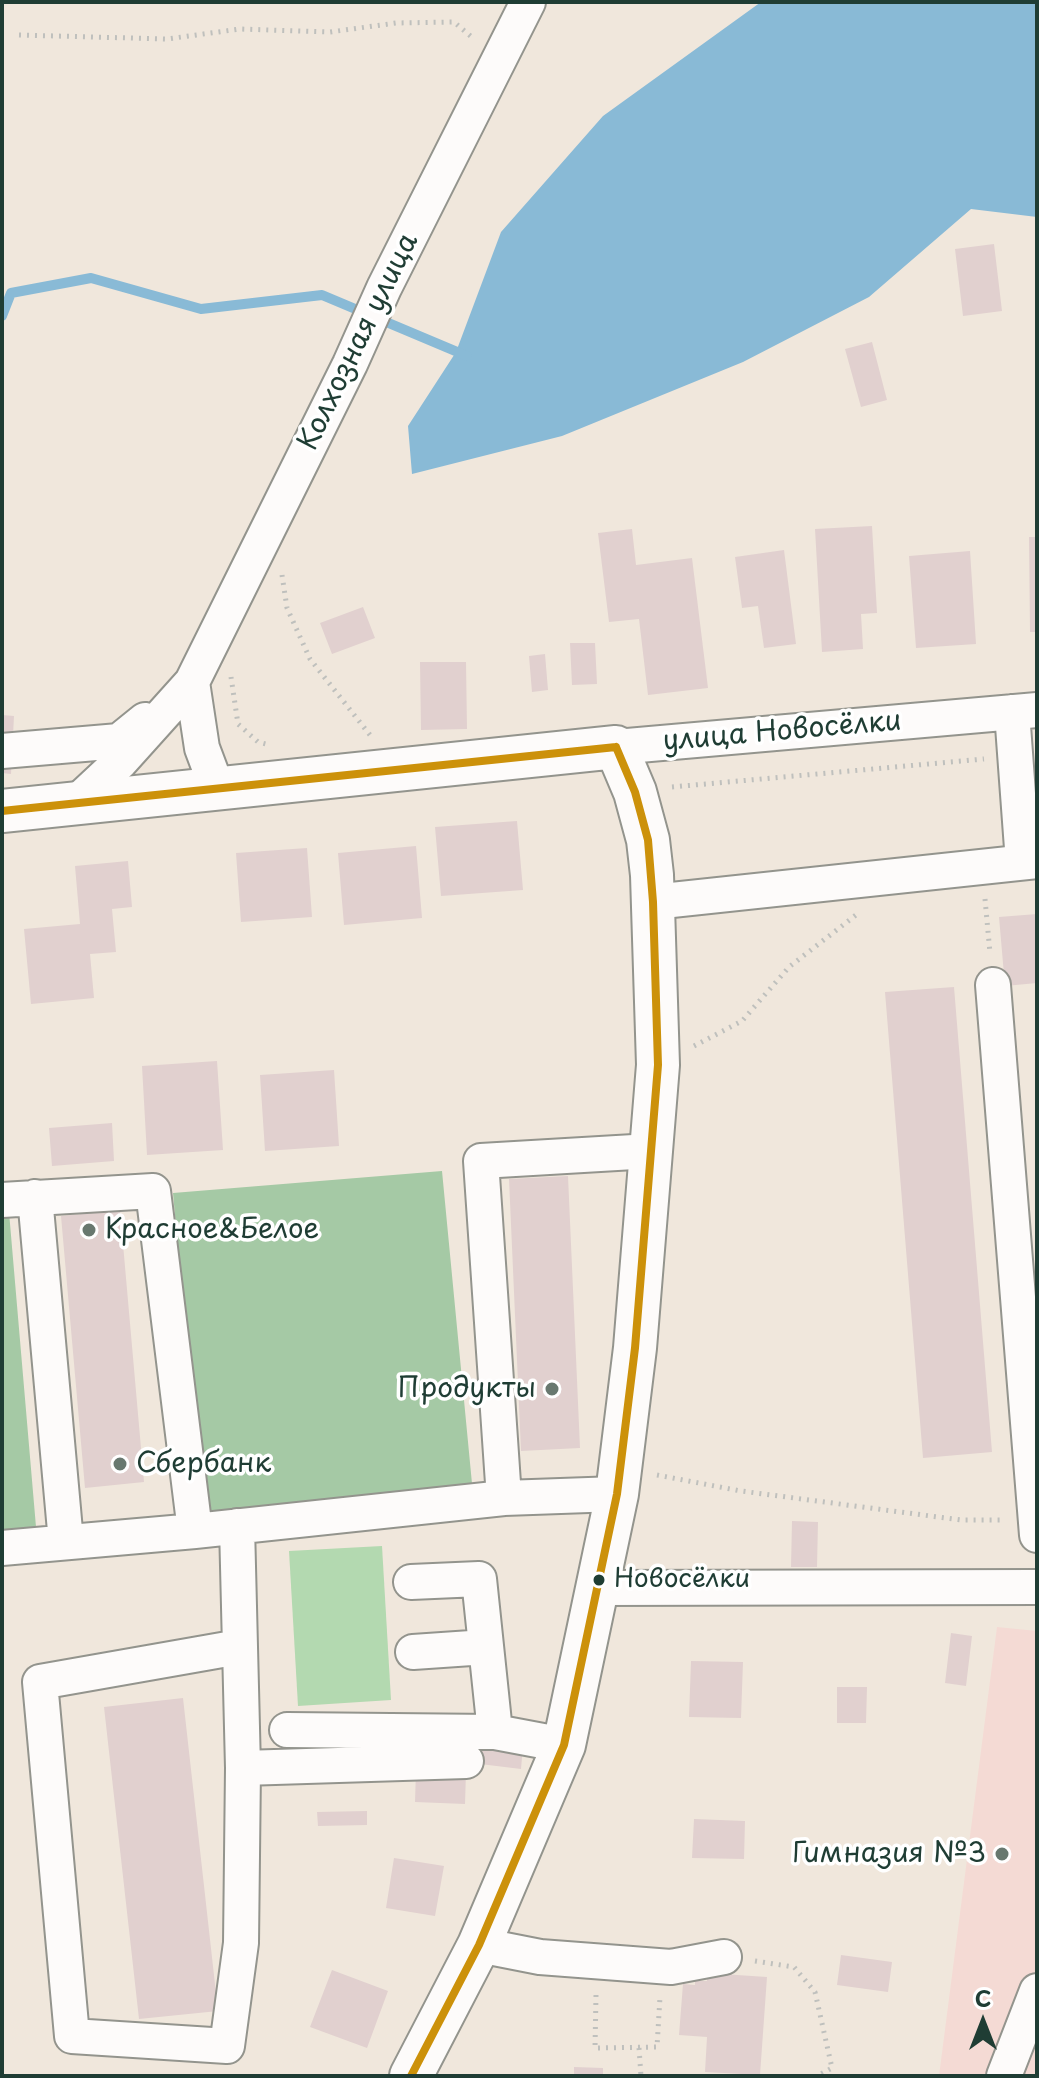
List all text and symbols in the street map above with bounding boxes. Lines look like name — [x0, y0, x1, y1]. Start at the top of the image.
street label: Колхозная улица — [292, 228, 426, 456]
street label: улица Новосёлки — [661, 705, 903, 759]
place label: Красное&Белое — [105, 1213, 319, 1247]
marker: Красное&Белое — [80, 1221, 98, 1239]
place label: Продукты — [398, 1372, 536, 1406]
marker: Продукты — [543, 1380, 561, 1398]
place label: Сбербанк — [136, 1447, 271, 1481]
marker: Сбербанк — [111, 1455, 129, 1473]
place label: Новосёлки — [614, 1564, 750, 1596]
marker: Новосёлки — [591, 1572, 607, 1588]
place label: Гимназия №3 — [792, 1837, 986, 1871]
marker: Гимназия №3 — [993, 1845, 1011, 1863]
text: С — [975, 1981, 991, 2014]
north arrow — [943, 1982, 1023, 2062]

